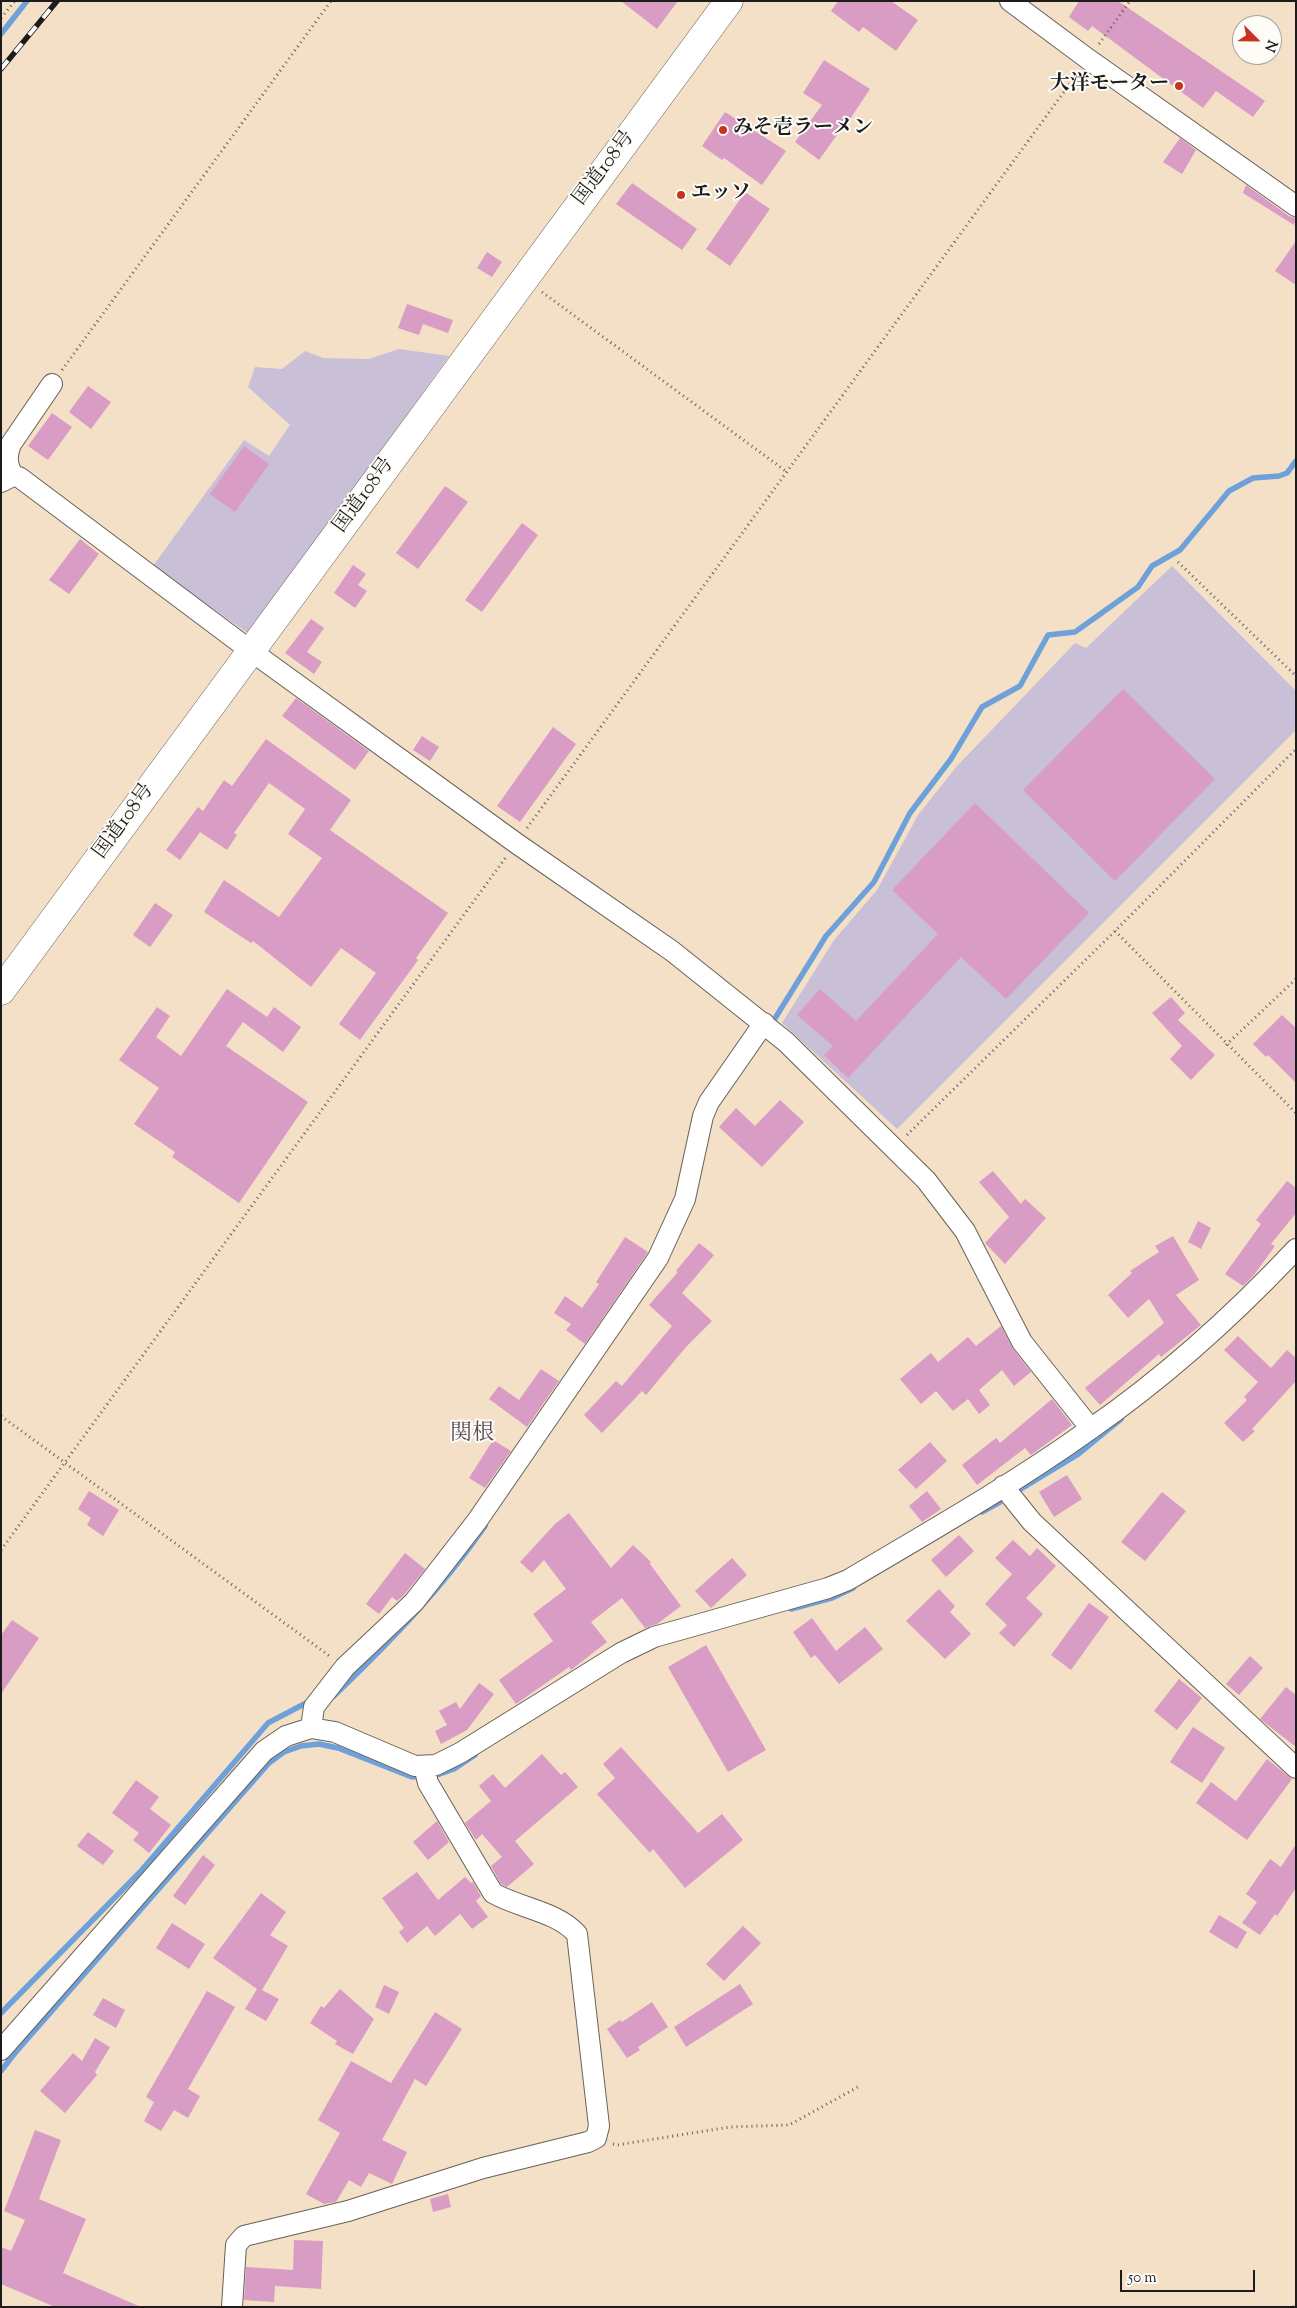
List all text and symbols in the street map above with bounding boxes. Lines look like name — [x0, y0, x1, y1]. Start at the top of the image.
north arrow — [1232, 15, 1282, 65]
text: N — [1258, 36, 1281, 55]
place label: 大洋モーター — [1050, 74, 1169, 98]
marker: 大洋モーター — [1173, 80, 1185, 92]
place label: みそ壱ラーメン — [733, 118, 873, 142]
marker: みそ壱ラーメン — [717, 124, 729, 136]
street label: 国道108号 — [569, 127, 641, 211]
place label: エッソ — [691, 183, 751, 207]
marker: エッソ — [675, 189, 687, 201]
street label: 国道108号 — [330, 454, 400, 538]
street label: 国道108号 — [90, 780, 160, 864]
district label: 関根 — [450, 1422, 494, 1448]
scale bar — [1122, 2260, 1257, 2292]
text: 50 m — [1128, 2268, 1157, 2289]

